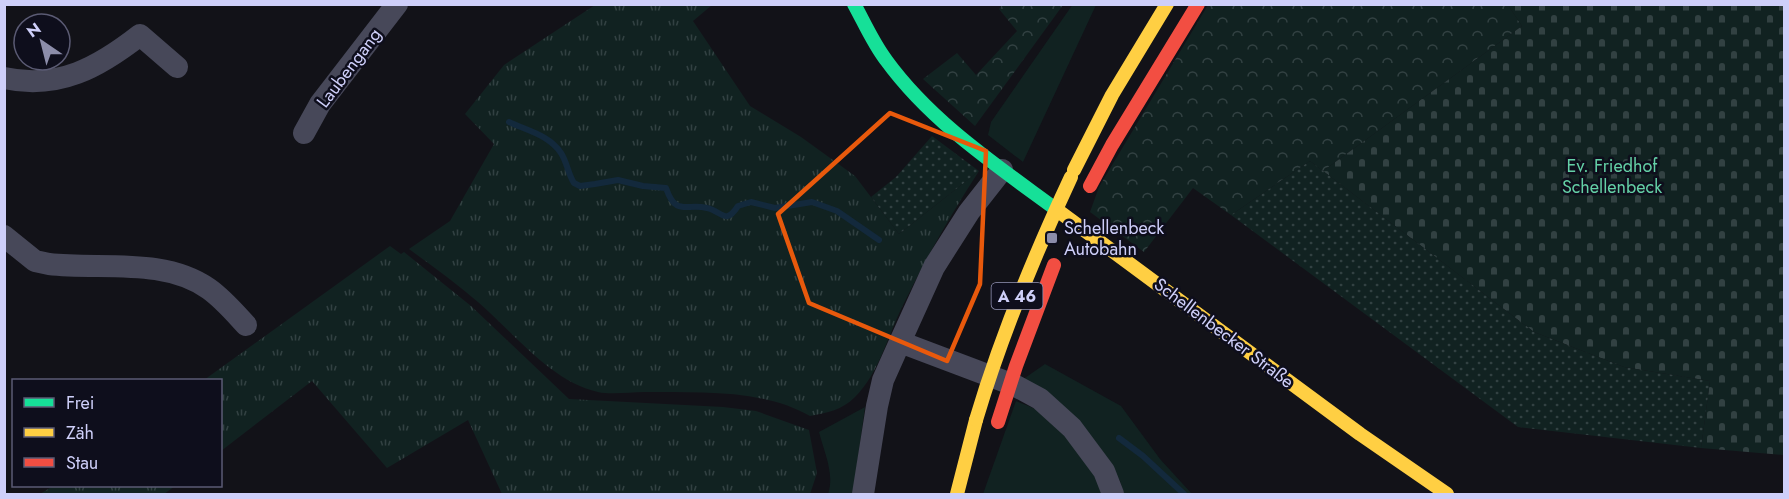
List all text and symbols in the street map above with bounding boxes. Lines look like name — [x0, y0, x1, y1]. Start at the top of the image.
north arrow — [12, 12, 72, 72]
text: N — [22, 17, 45, 43]
street label: Laubengang — [310, 23, 388, 113]
park label: Ev. Friedhof Schellenbeck — [1562, 153, 1662, 200]
place label: Schellenbeck Autobahn — [1064, 215, 1164, 262]
marker: Schellenbeck Autobahn — [1045, 231, 1059, 245]
street label: Schellenbecker Straße — [1149, 272, 1299, 394]
road number: A 46 — [992, 283, 1042, 309]
legend — [12, 379, 222, 487]
text: Frei — [66, 390, 95, 416]
text: Zäh — [66, 420, 94, 446]
text: Stau — [66, 450, 98, 476]

